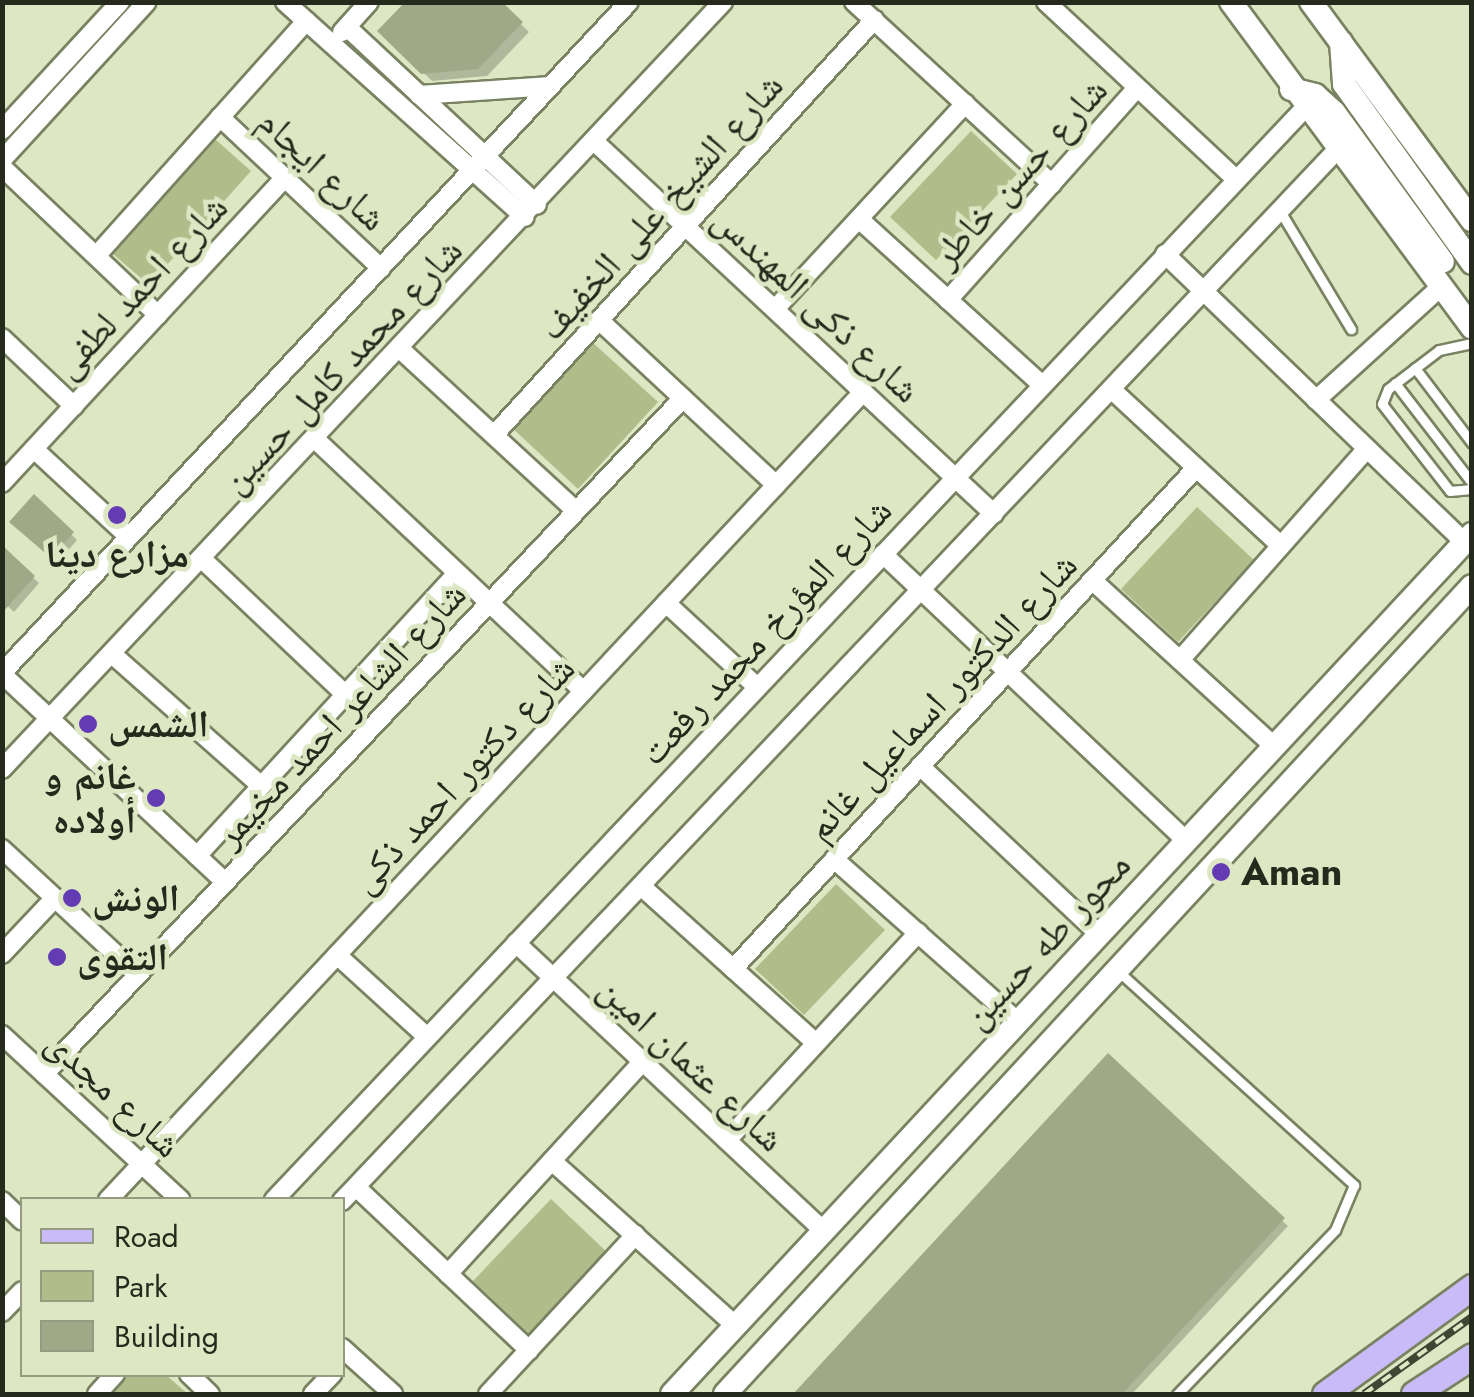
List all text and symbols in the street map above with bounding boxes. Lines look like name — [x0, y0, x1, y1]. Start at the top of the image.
street label: شارع الشيخ على الخفيف — [528, 63, 792, 349]
street label: شارع حسن خاطر — [921, 67, 1117, 277]
street label: شارع ايجام — [249, 98, 397, 240]
street label: شارع احمد لطفى — [43, 185, 237, 387]
street label: شارع ذكى المهندس — [704, 196, 930, 412]
street label: شارع محمد كامل حسين — [211, 228, 471, 502]
street label: شارع المؤرخ محمد رفعت — [629, 488, 901, 774]
marker: مزارع دينا — [106, 504, 128, 526]
place label: مزارع دينا — [45, 531, 189, 577]
street label: شارع الدكتور اسماعيل غانم — [796, 542, 1086, 850]
street label: شارع الشاعر احمد مخيمر — [205, 571, 475, 857]
street label: شارع دكتور احمد ذكى — [340, 646, 584, 902]
place label: الشمس — [108, 701, 209, 747]
marker: الشمس — [77, 713, 99, 735]
place label: غانم و أولاده — [44, 753, 136, 842]
marker: غانم و أولاده — [145, 787, 167, 809]
street label: محور طه حسين — [952, 842, 1140, 1038]
place label: Aman — [1241, 849, 1342, 895]
marker: Aman — [1210, 861, 1232, 883]
place label: الونش — [92, 875, 180, 921]
marker: الونش — [61, 887, 83, 909]
place label: التقوى — [77, 934, 168, 980]
marker: التقوى — [46, 946, 68, 968]
street label: شارع عثمان امين — [590, 965, 794, 1161]
street label: شارع مجدى — [37, 1019, 191, 1167]
legend — [20, 1197, 345, 1377]
text: Road — [114, 1215, 179, 1258]
text: Park — [114, 1265, 167, 1308]
text: Building — [114, 1315, 219, 1358]

